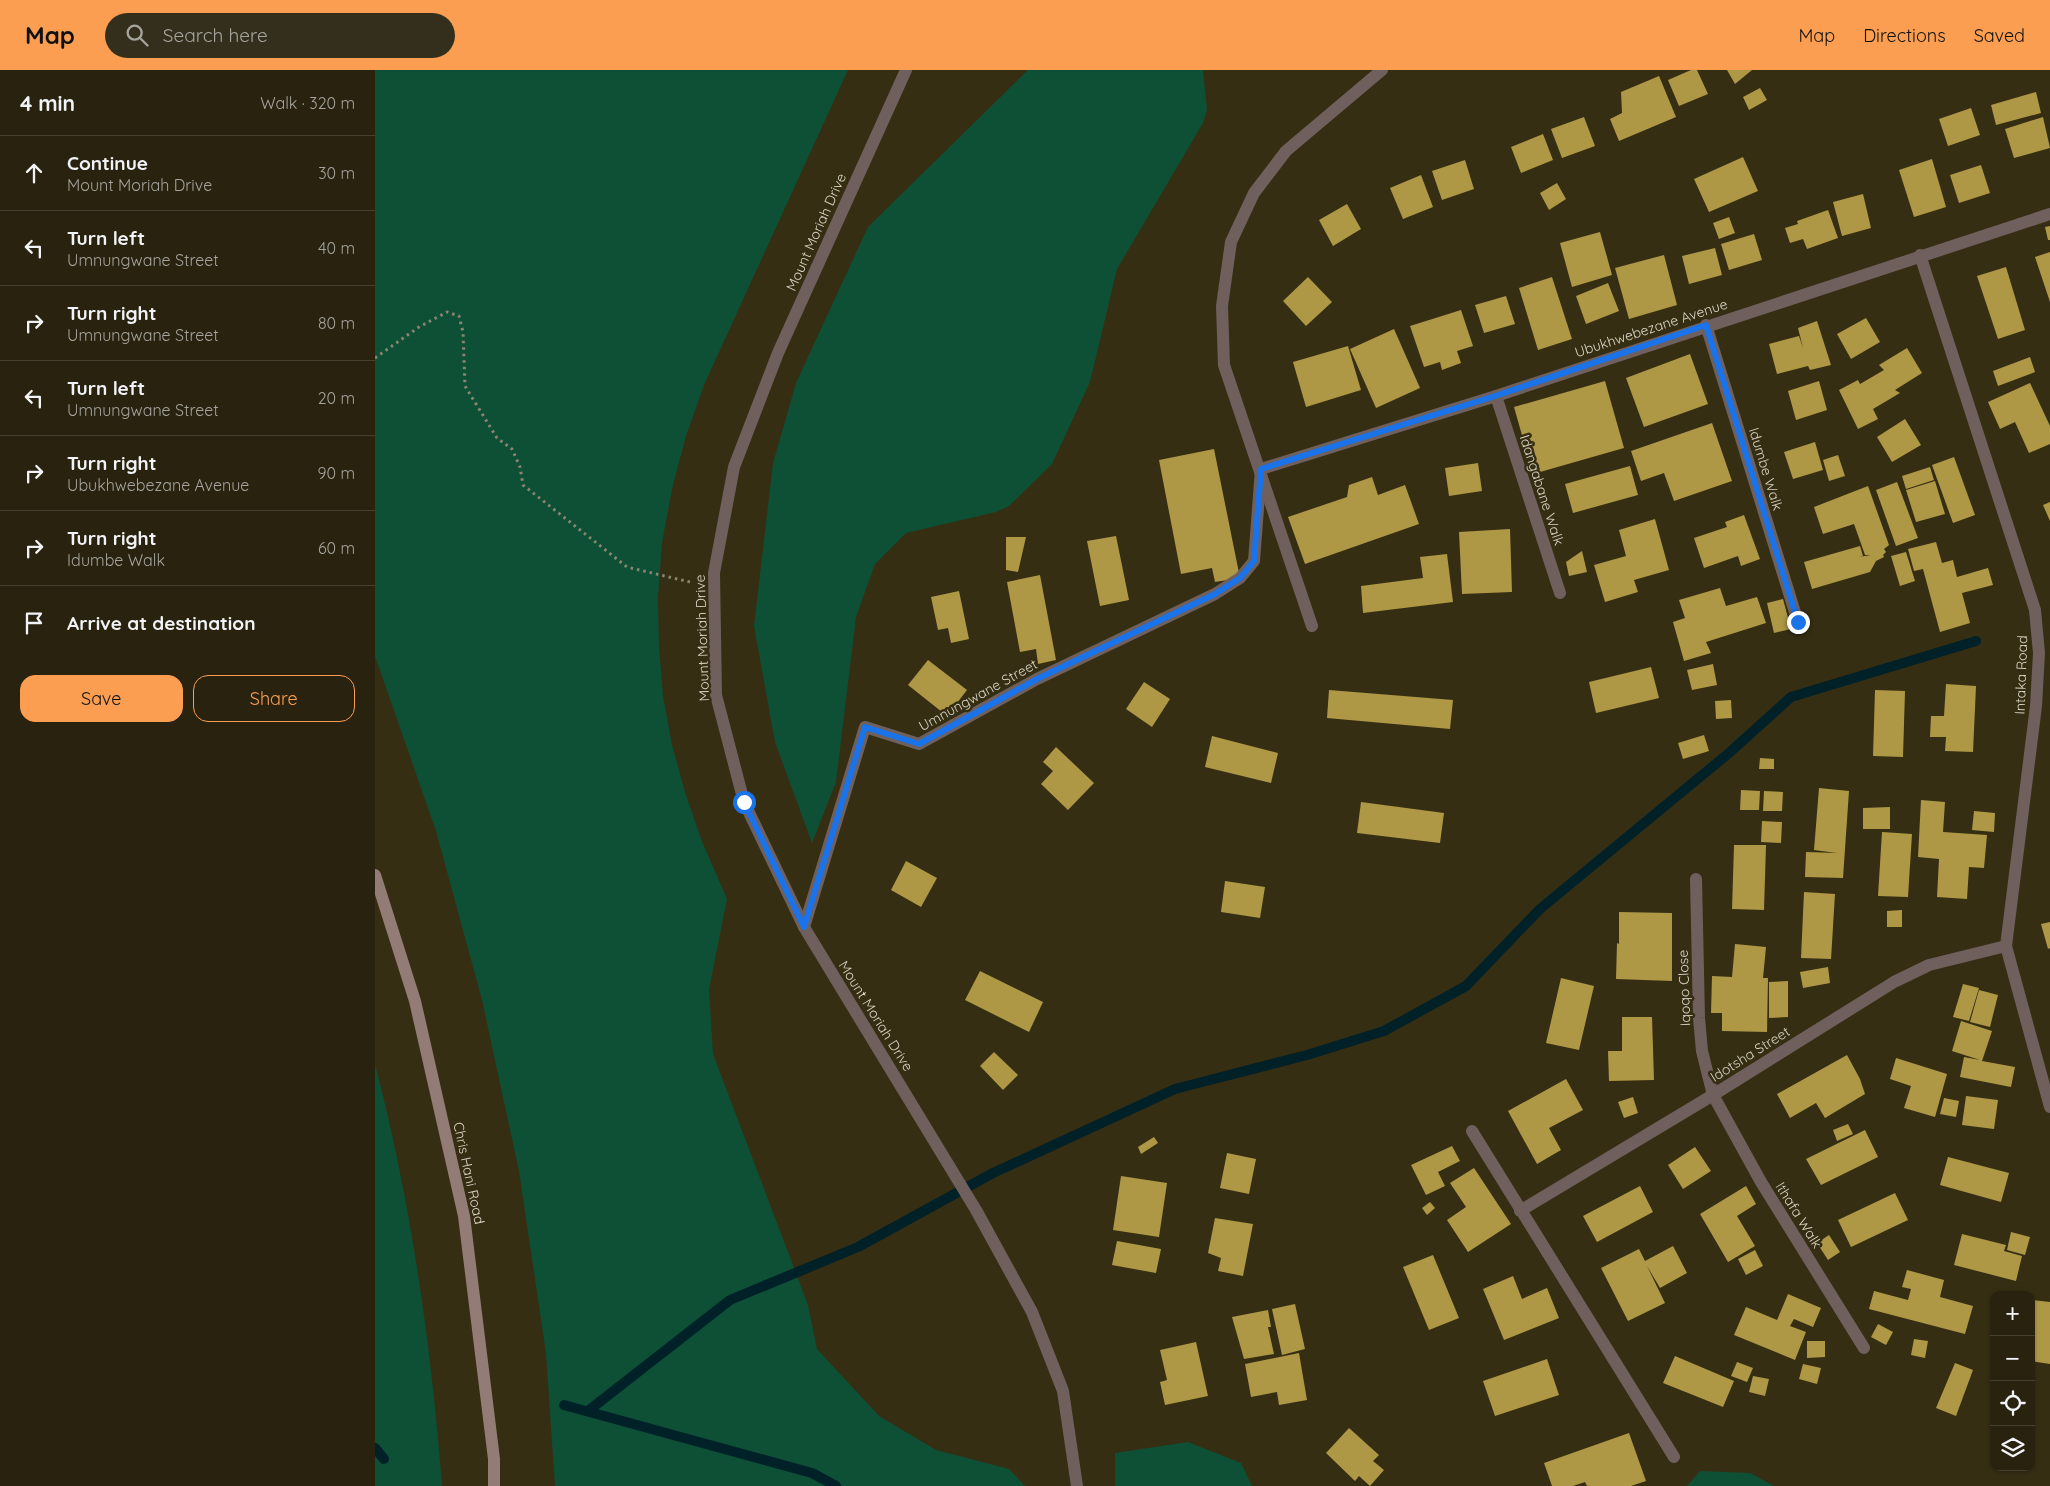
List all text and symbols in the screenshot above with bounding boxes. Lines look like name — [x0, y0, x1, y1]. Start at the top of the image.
search box — [105, 13, 455, 58]
text: Map — [25, 20, 75, 50]
icon: search — [123, 21, 151, 49]
text: Search here — [163, 23, 268, 47]
text: Map — [1798, 24, 1835, 47]
text: Directions — [1863, 24, 1946, 47]
text: Saved — [1974, 24, 2025, 47]
text: 4 min — [20, 90, 75, 116]
text: Walk · 320 m — [260, 93, 355, 113]
text: Continue — [67, 151, 148, 175]
icon: ahead — [20, 159, 48, 187]
text: 30 m — [318, 163, 355, 183]
street label: Mount Moriah Drive — [782, 170, 850, 294]
text: Mount Moriah Drive — [67, 175, 212, 195]
text: Turn left — [67, 226, 145, 250]
icon: left — [20, 234, 48, 262]
text: 40 m — [318, 238, 355, 258]
text: Umnungwane Street — [67, 250, 219, 270]
street label: Ubukhwebezane Avenue — [1572, 295, 1730, 361]
text: Turn right — [67, 301, 156, 325]
icon: right — [20, 309, 48, 337]
text: 80 m — [318, 313, 355, 333]
text: Umnungwane Street — [67, 325, 219, 345]
text: Turn left — [67, 376, 145, 400]
icon: left — [20, 384, 48, 412]
text: 20 m — [318, 388, 355, 408]
text: Umnungwane Street — [67, 400, 219, 420]
street label: Idumbe Walk — [1745, 425, 1787, 513]
street label: Idangabane Walk — [1516, 432, 1568, 548]
text: Turn right — [67, 451, 156, 475]
icon: right — [20, 459, 48, 487]
text: 90 m — [318, 463, 355, 483]
text: Ubukhwebezane Avenue — [67, 475, 249, 495]
text: Turn right — [67, 526, 156, 550]
icon: right — [20, 534, 48, 562]
text: 60 m — [318, 538, 355, 558]
text: Idumbe Walk — [67, 550, 165, 570]
street label: Mount Moriah Drive — [691, 574, 713, 702]
icon: arrive — [20, 609, 48, 637]
text: Arrive at destination — [67, 611, 256, 635]
route end — [1787, 611, 1810, 634]
street label: Intaka Road — [2011, 635, 2031, 715]
street label: Umnungwane Street — [916, 655, 1041, 735]
button: Save — [20, 675, 183, 722]
button: Share — [193, 675, 355, 722]
route start — [733, 791, 756, 814]
street label: Iqoqo Close — [1674, 949, 1694, 1026]
street label: Mount Moriah Drive — [835, 957, 917, 1075]
street label: Idotsha Street — [1707, 1022, 1793, 1086]
street label: Chris Hani Road — [449, 1120, 489, 1226]
street label: Ithafa Walk — [1772, 1179, 1826, 1251]
map controls — [1990, 1291, 2035, 1471]
button: + — [1990, 1291, 2035, 1336]
button: − — [1990, 1336, 2035, 1381]
button: locate — [1990, 1381, 2035, 1426]
button: layers — [1990, 1426, 2035, 1471]

